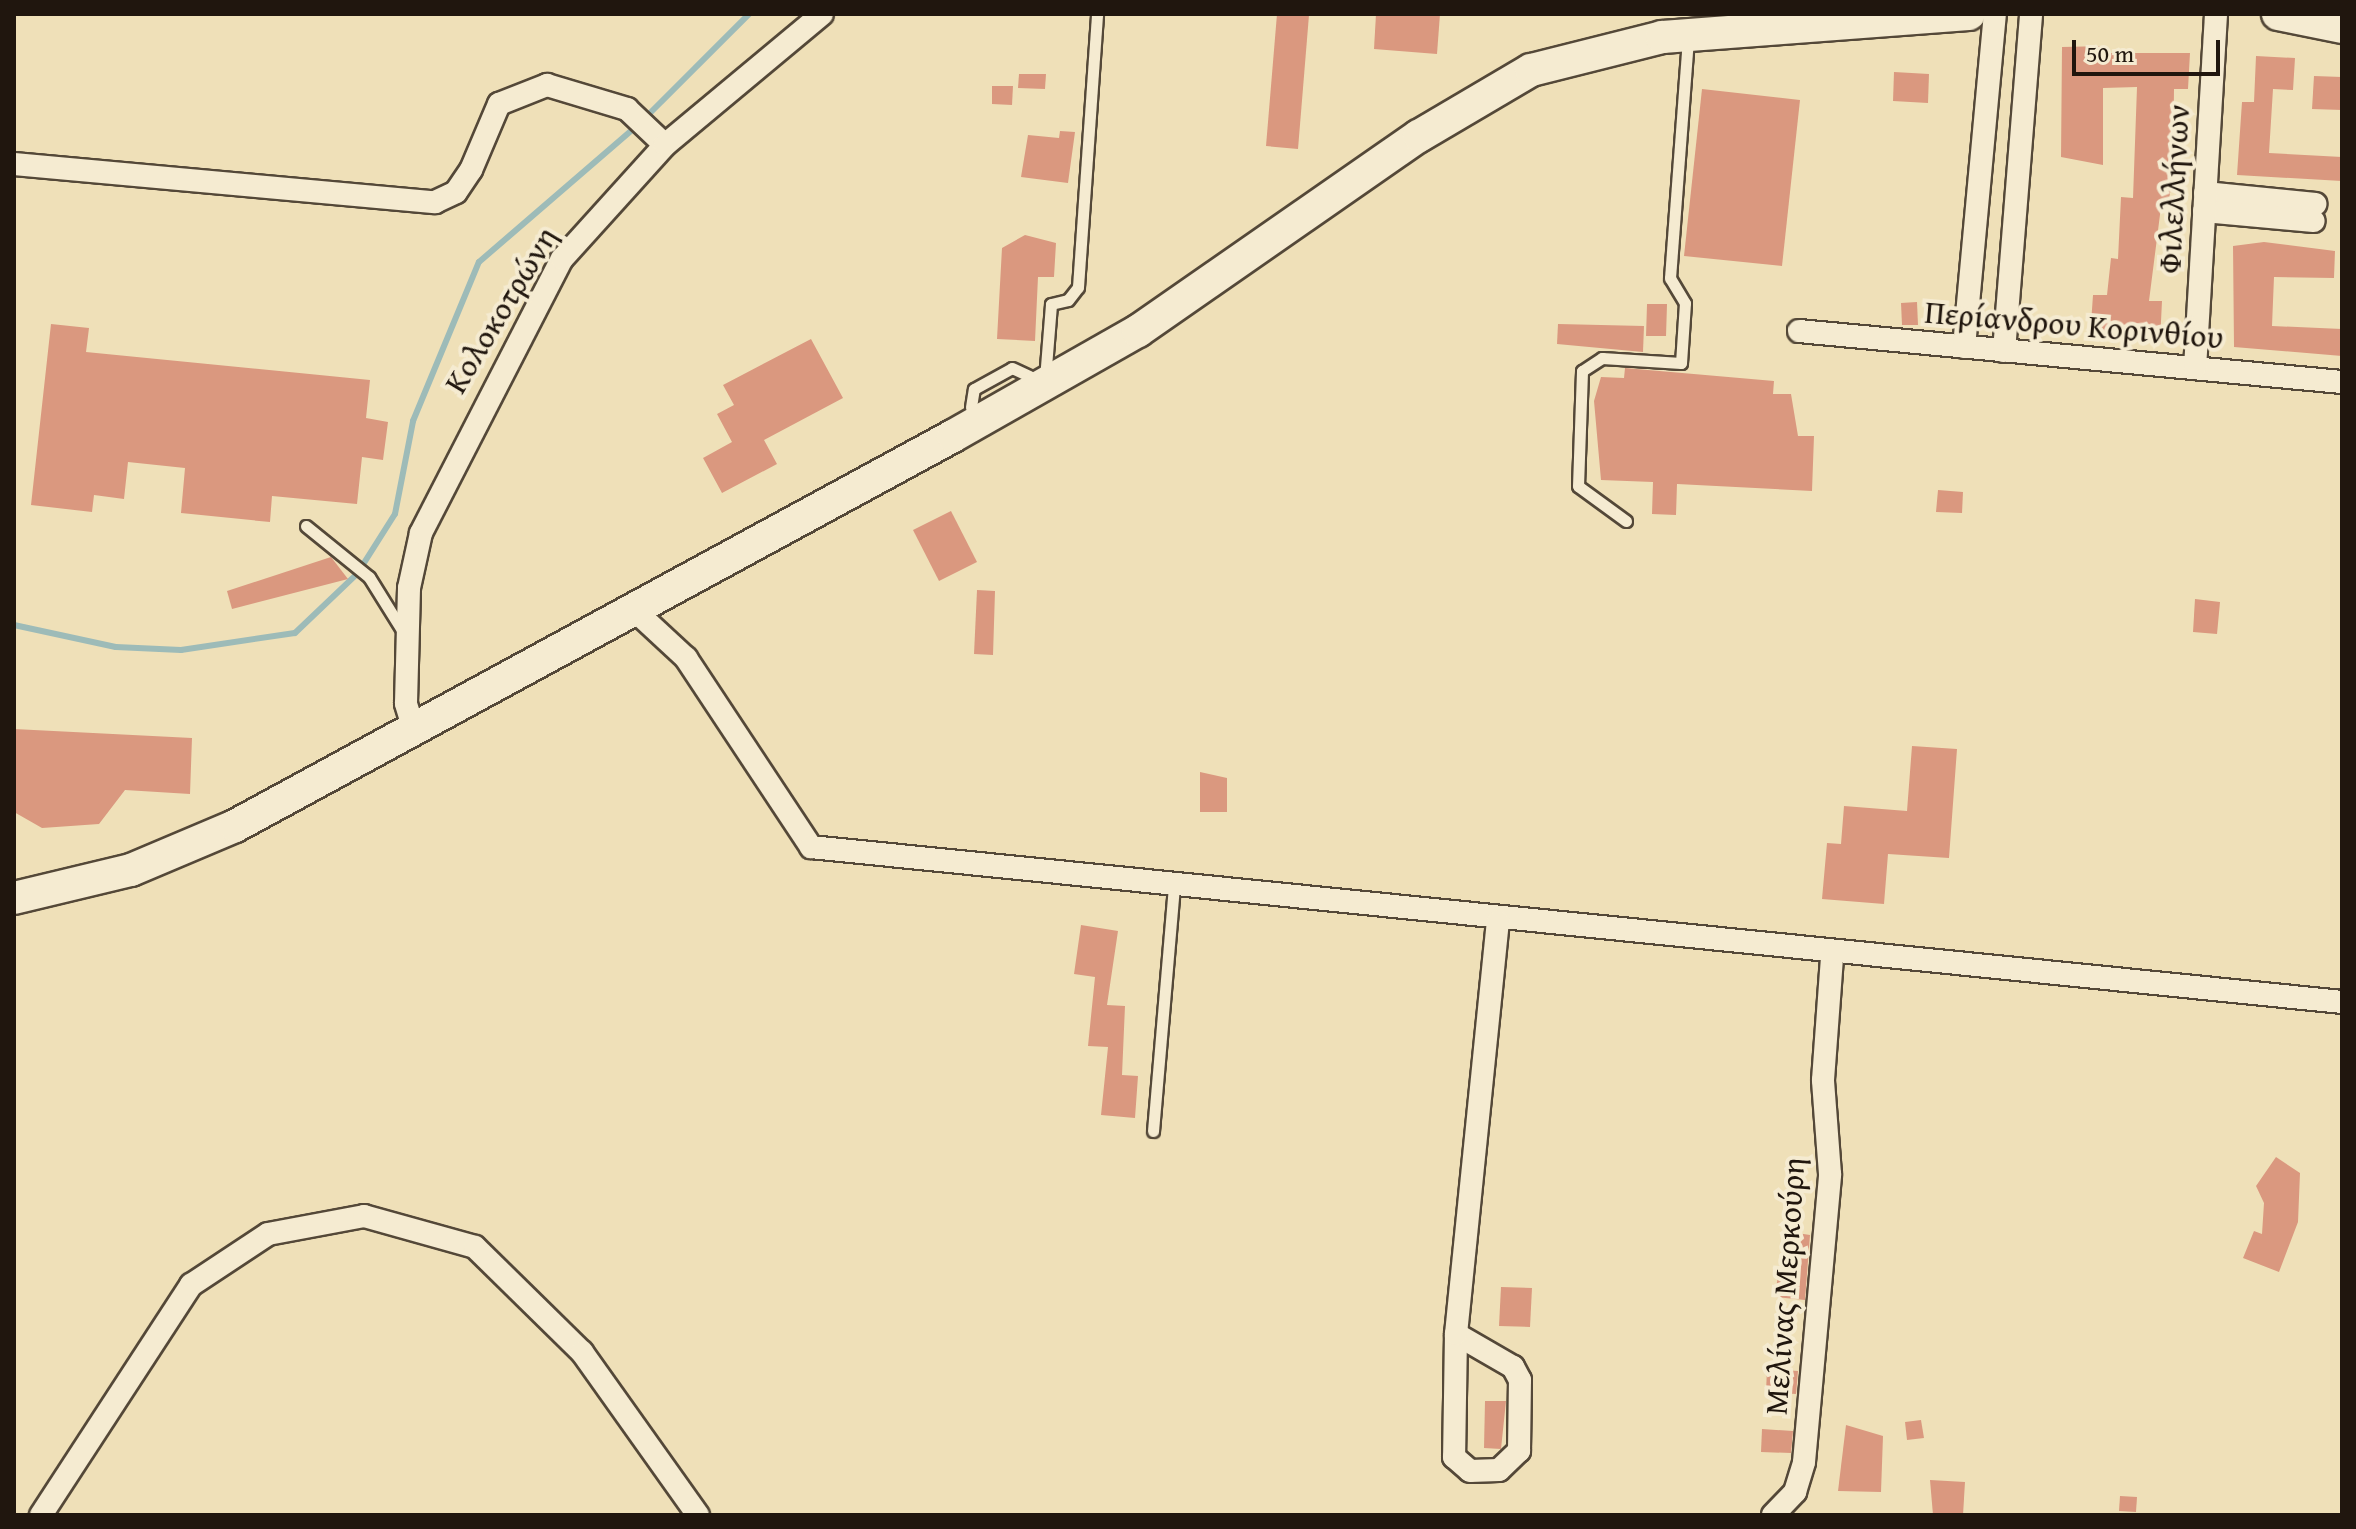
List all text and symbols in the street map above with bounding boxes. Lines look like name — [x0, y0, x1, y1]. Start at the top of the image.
scale bar — [2076, 24, 2224, 74]
text: 50 m — [2086, 36, 2134, 71]
street label: Φιλελλήνων — [2150, 103, 2198, 275]
street label: Κολοκοτρώνη — [436, 220, 566, 400]
street label: Περίανδρου Κορινθίου — [1923, 293, 2225, 357]
street label: Μελίνας Μερκούρη — [1757, 1156, 1813, 1416]

